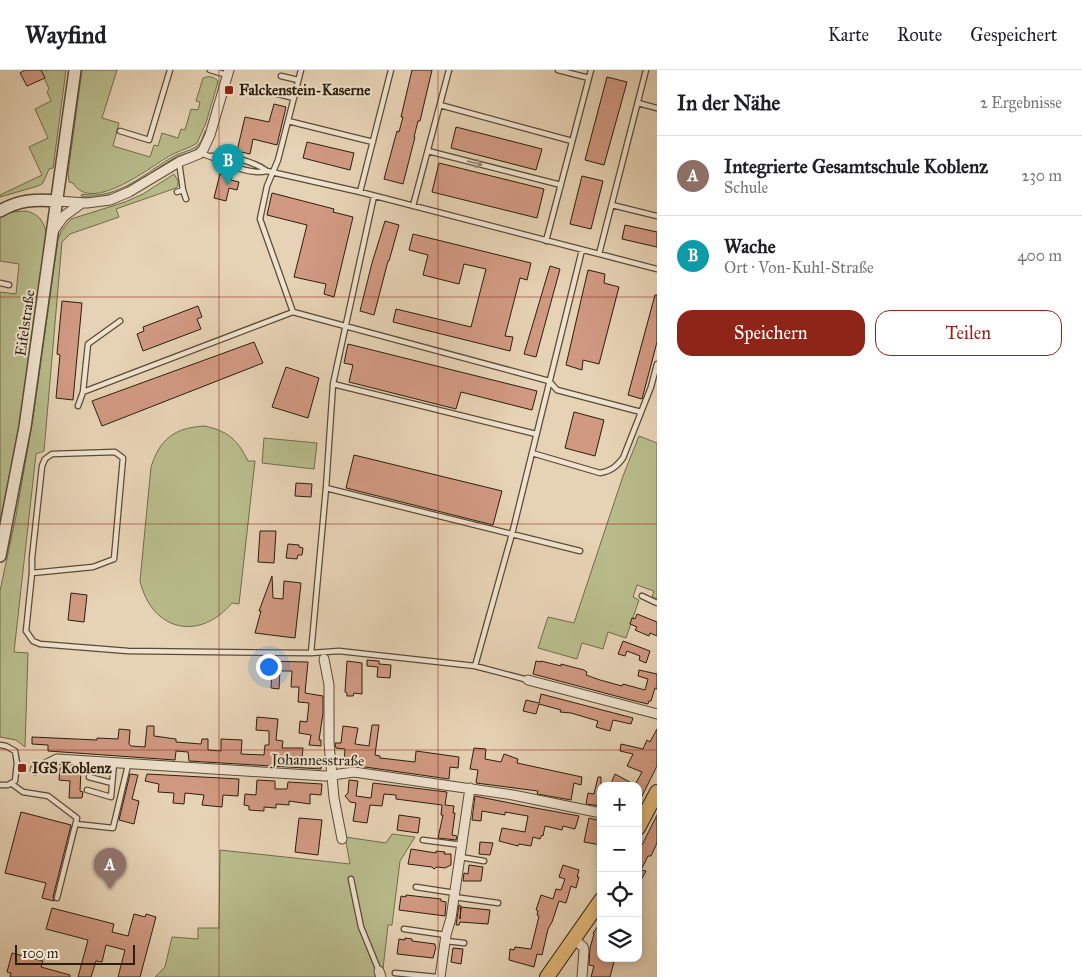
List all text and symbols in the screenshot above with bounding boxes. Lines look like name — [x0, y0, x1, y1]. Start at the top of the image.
text: Wayfind — [25, 20, 107, 50]
text: Karte — [828, 24, 869, 46]
text: Route — [897, 24, 942, 46]
text: Gespeichert — [970, 24, 1057, 46]
place label: Falckenstein-Kaserne — [239, 81, 371, 99]
marker: Falckenstein-Kaserne — [223, 84, 235, 96]
text: In der Nähe — [677, 90, 780, 116]
text: 2 Ergebnisse — [980, 93, 1062, 112]
pin: B — [212, 144, 244, 185]
text: Integrierte Gesamtschule Koblenz — [724, 155, 988, 178]
one-way arrow — [467, 159, 483, 168]
text: A — [688, 166, 698, 185]
text: 230 m — [1022, 166, 1062, 185]
text: Schule — [724, 178, 768, 197]
text: Wache — [724, 235, 776, 258]
text: B — [688, 246, 698, 265]
text: 400 m — [1018, 246, 1062, 265]
text: Ort · Von-Kuhl-Straße — [724, 258, 874, 277]
street label: Eifelstraße — [11, 289, 39, 357]
button: Speichern — [677, 310, 865, 356]
button: Teilen — [875, 310, 1062, 356]
your location — [256, 654, 282, 680]
street label: Johannesstraße — [269, 750, 365, 771]
place label: IGS Koblenz — [32, 759, 112, 777]
marker: IGS Koblenz — [16, 762, 28, 774]
map controls — [597, 782, 642, 962]
button: + — [597, 782, 642, 827]
button: − — [597, 827, 642, 872]
pin: A — [94, 848, 126, 889]
button: locate — [597, 872, 642, 917]
button: layers — [597, 917, 642, 962]
scale bar — [15, 942, 135, 965]
text: 100 m — [22, 945, 59, 962]

